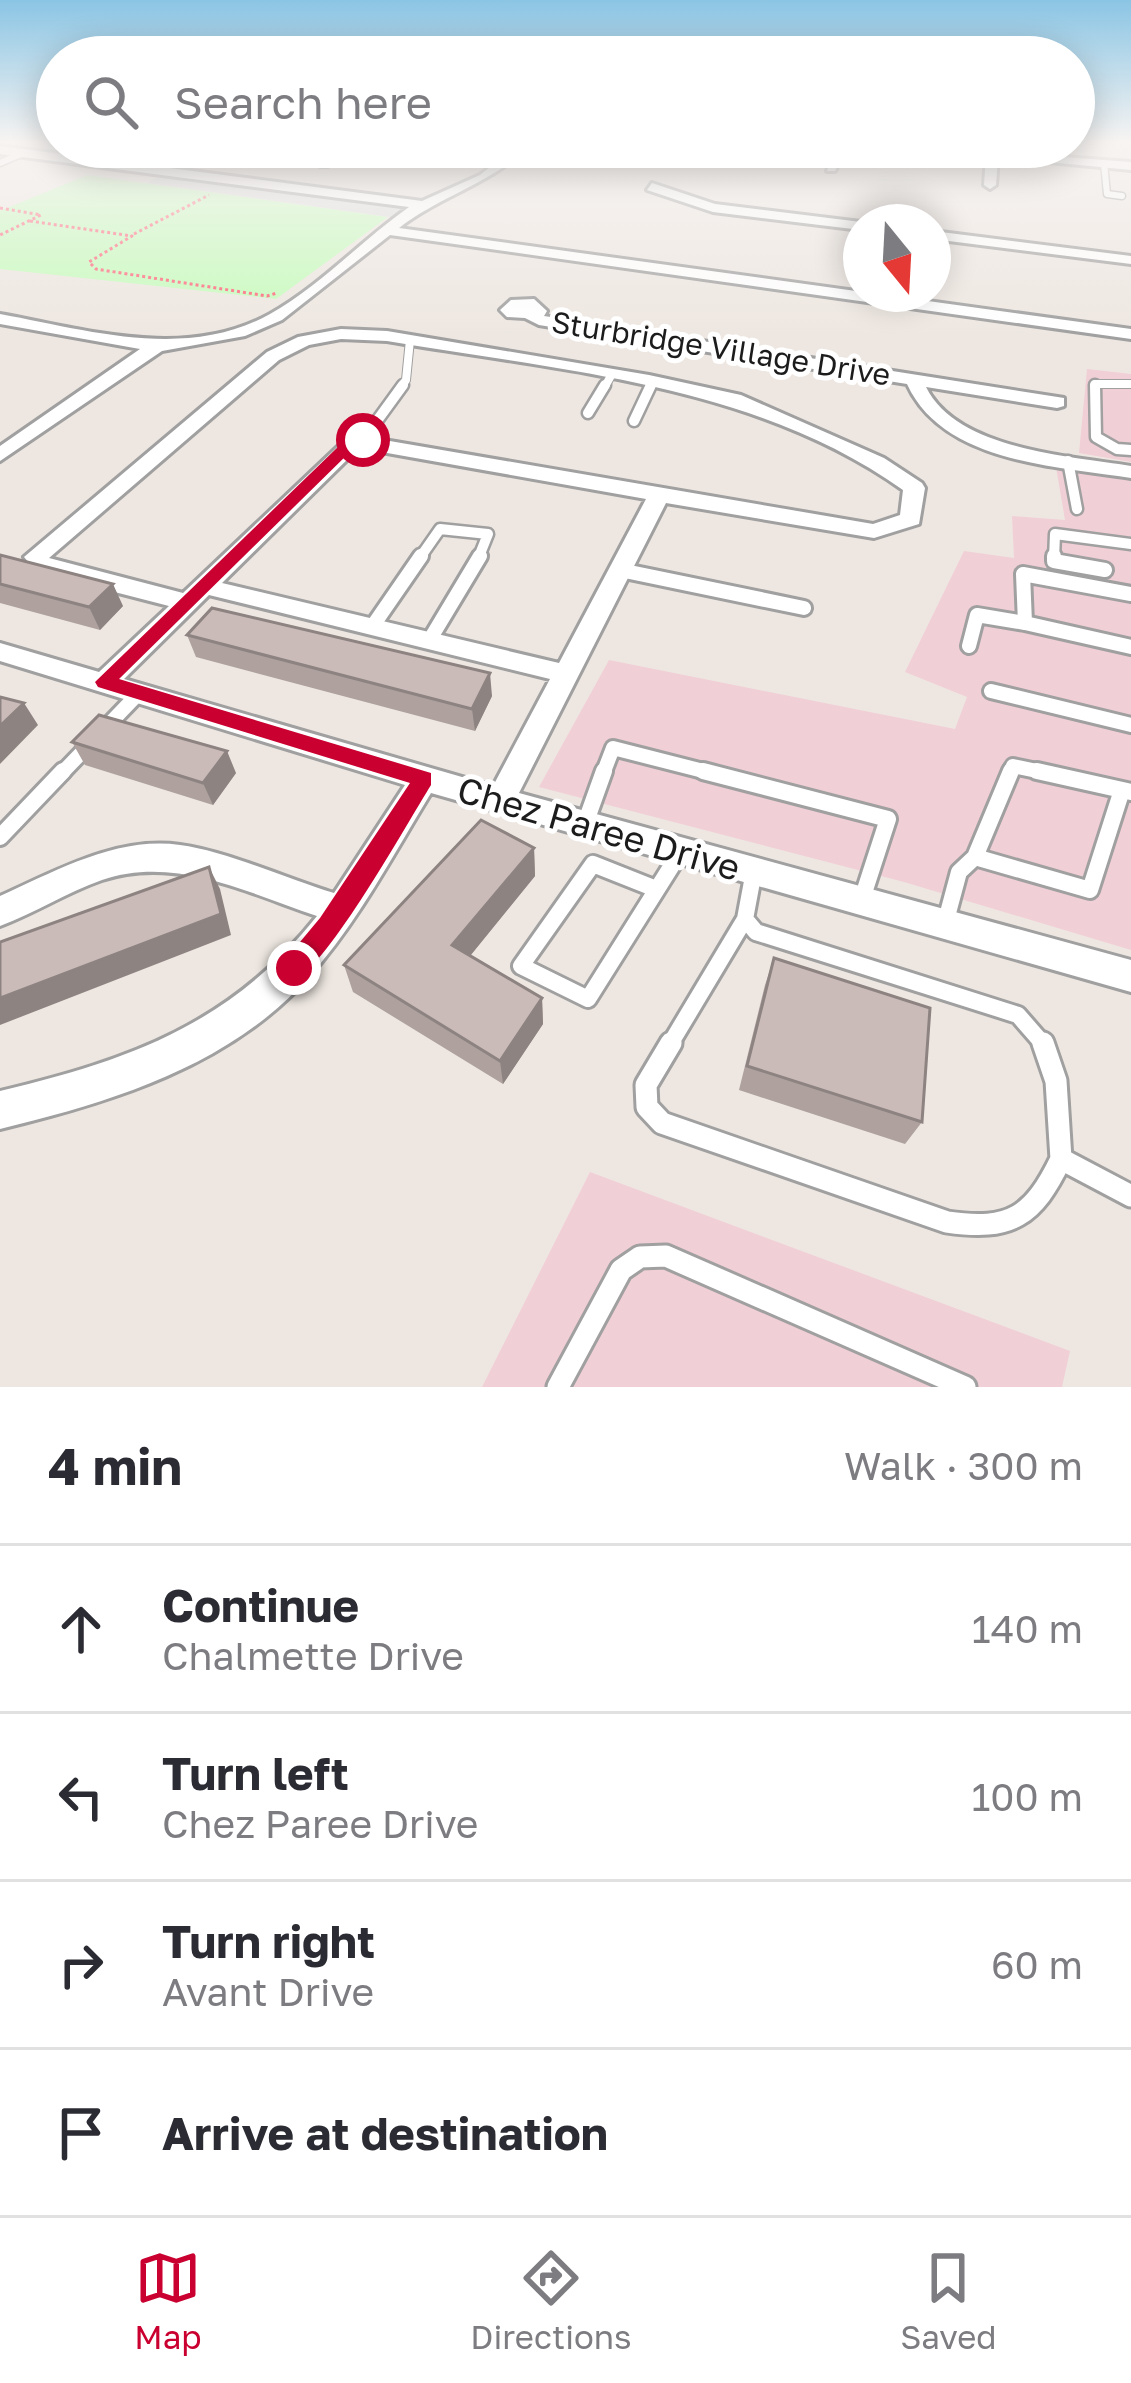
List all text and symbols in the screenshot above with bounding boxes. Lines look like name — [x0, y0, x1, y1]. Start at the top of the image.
search box — [36, 36, 1095, 168]
icon: search — [78, 69, 144, 135]
text: Search here — [174, 75, 432, 129]
north arrow — [843, 204, 951, 312]
street label: Sturbridge Village Drive — [549, 303, 893, 393]
route start — [336, 413, 390, 467]
street label: Chez Paree Drive — [453, 767, 745, 889]
route end — [267, 941, 321, 995]
text: 4 min — [48, 1435, 182, 1496]
text: Walk · 300 m — [844, 1442, 1083, 1489]
text: Continue — [162, 1578, 359, 1632]
icon: ahead — [48, 1596, 114, 1662]
text: 140 m — [972, 1605, 1083, 1652]
text: Chalmette Drive — [162, 1632, 464, 1679]
text: Turn left — [162, 1746, 349, 1800]
icon: left — [48, 1764, 114, 1830]
text: 100 m — [971, 1773, 1083, 1820]
text: Chez Paree Drive — [162, 1800, 478, 1847]
text: Turn right — [162, 1914, 375, 1968]
icon: right — [48, 1932, 114, 1998]
text: 60 m — [991, 1941, 1083, 1988]
text: Avant Drive — [162, 1968, 374, 2015]
icon: arrive — [48, 2100, 114, 2166]
text: Arrive at destination — [162, 2106, 608, 2160]
tab: Map — [134, 2245, 202, 2356]
tab: Directions — [470, 2245, 632, 2356]
tab: Saved — [900, 2245, 997, 2356]

